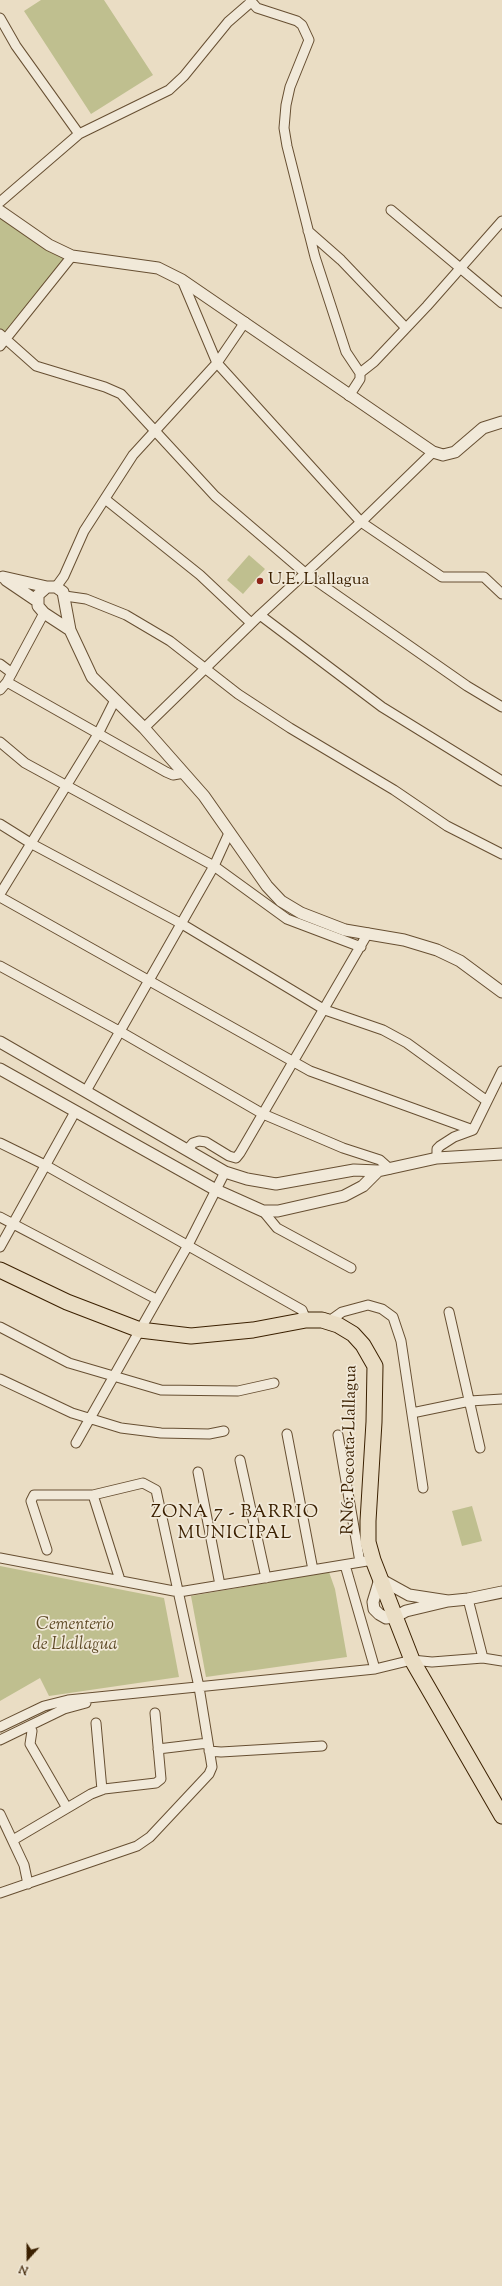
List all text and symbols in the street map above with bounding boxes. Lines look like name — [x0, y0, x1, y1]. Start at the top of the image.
place label: U.E. Llallagua — [268, 571, 369, 591]
marker: U.E. Llallagua — [255, 576, 265, 586]
street label: RN6: Pocoata-Llallagua — [339, 1365, 363, 1535]
district label: ZONA 7 - BARRIO MUNICIPAL — [151, 1503, 319, 1546]
park label: Cementerio de Llallagua — [33, 1616, 117, 1656]
north arrow — [8, 2238, 48, 2278]
text: N — [17, 2260, 31, 2278]

